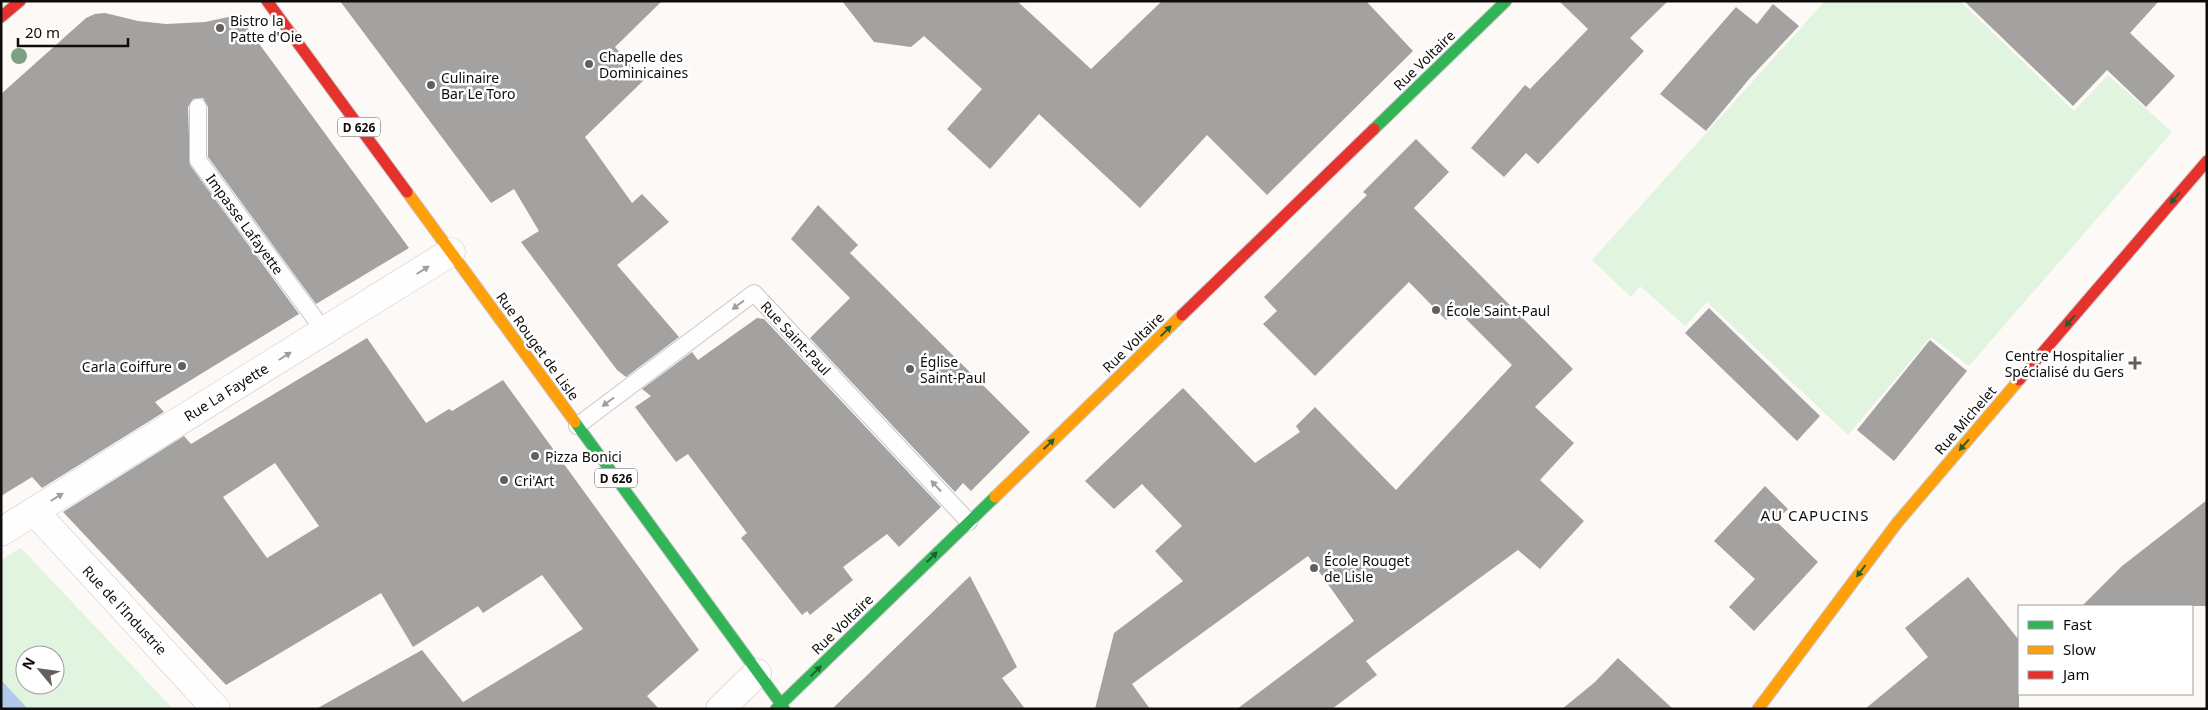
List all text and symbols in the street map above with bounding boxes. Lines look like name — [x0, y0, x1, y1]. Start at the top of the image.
place label: Bistro la Patte d'Oie — [230, 11, 302, 46]
scale bar — [18, 15, 128, 47]
text: 20 m — [25, 22, 60, 42]
marker: Bistro la Patte d'Oie — [214, 22, 226, 34]
street label: Rue Voltaire — [1389, 26, 1459, 94]
place label: Chapelle des Dominicaines — [599, 47, 688, 82]
marker: Chapelle des Dominicaines — [583, 58, 595, 70]
place label: Culinaire Bar Le Toro — [441, 68, 516, 103]
marker: Culinaire Bar Le Toro — [425, 79, 437, 91]
road number: D 626 — [338, 118, 380, 136]
street label: Impasse Lafayette — [202, 170, 288, 278]
one-way arrow — [2169, 191, 2181, 203]
one-way arrow — [416, 265, 429, 274]
street label: Rue Rouget de Lisle — [492, 288, 584, 404]
street label: Rue Saint-Paul — [757, 297, 835, 379]
one-way arrow — [732, 299, 745, 310]
place label: École Saint-Paul — [1446, 301, 1550, 320]
marker: École Saint-Paul — [1430, 304, 1442, 316]
street label: Rue Voltaire — [1098, 308, 1168, 376]
one-way arrow — [2064, 315, 2075, 328]
one-way arrow — [1159, 325, 1171, 337]
place label: Centre Hospitalier Spécialisé du Gers — [2005, 346, 2124, 381]
one-way arrow — [278, 351, 291, 360]
place label: Église Saint-Paul — [920, 352, 986, 387]
marker: Centre Hospitalier Spécialisé du Gers — [2128, 356, 2142, 370]
place label: Carla Coiffure — [82, 357, 172, 376]
street label: Rue La Fayette — [180, 358, 272, 425]
marker: Carla Coiffure — [176, 360, 188, 372]
marker: Église Saint-Paul — [904, 363, 916, 375]
street label: Rue Michelet — [1930, 382, 2000, 458]
one-way arrow — [602, 397, 615, 408]
one-way arrow — [1043, 438, 1055, 450]
one-way arrow — [1959, 439, 1970, 451]
place label: Pizza Bonici — [545, 447, 622, 466]
marker: Pizza Bonici — [529, 450, 541, 462]
road number: D 626 — [595, 468, 637, 488]
place label: Cri'Art — [514, 471, 554, 490]
marker: Cri'Art — [498, 474, 510, 486]
one-way arrow — [930, 481, 942, 493]
one-way arrow — [51, 492, 64, 501]
district label: AU CAPUCINS — [1761, 505, 1869, 525]
one-way arrow — [926, 551, 938, 563]
place label: École Rouget de Lisle — [1324, 551, 1410, 586]
street label: Rue de l'Industrie — [79, 561, 171, 659]
marker: École Rouget de Lisle — [1308, 562, 1320, 574]
one-way arrow — [1856, 564, 1867, 577]
street label: Rue Voltaire — [807, 590, 877, 658]
legend — [2018, 605, 2193, 695]
text: Fast — [2063, 614, 2092, 634]
text: Slow — [2063, 639, 2096, 659]
north arrow — [15, 645, 65, 695]
text: N — [17, 654, 39, 673]
text: Jam — [2061, 664, 2090, 684]
one-way arrow — [810, 665, 822, 677]

